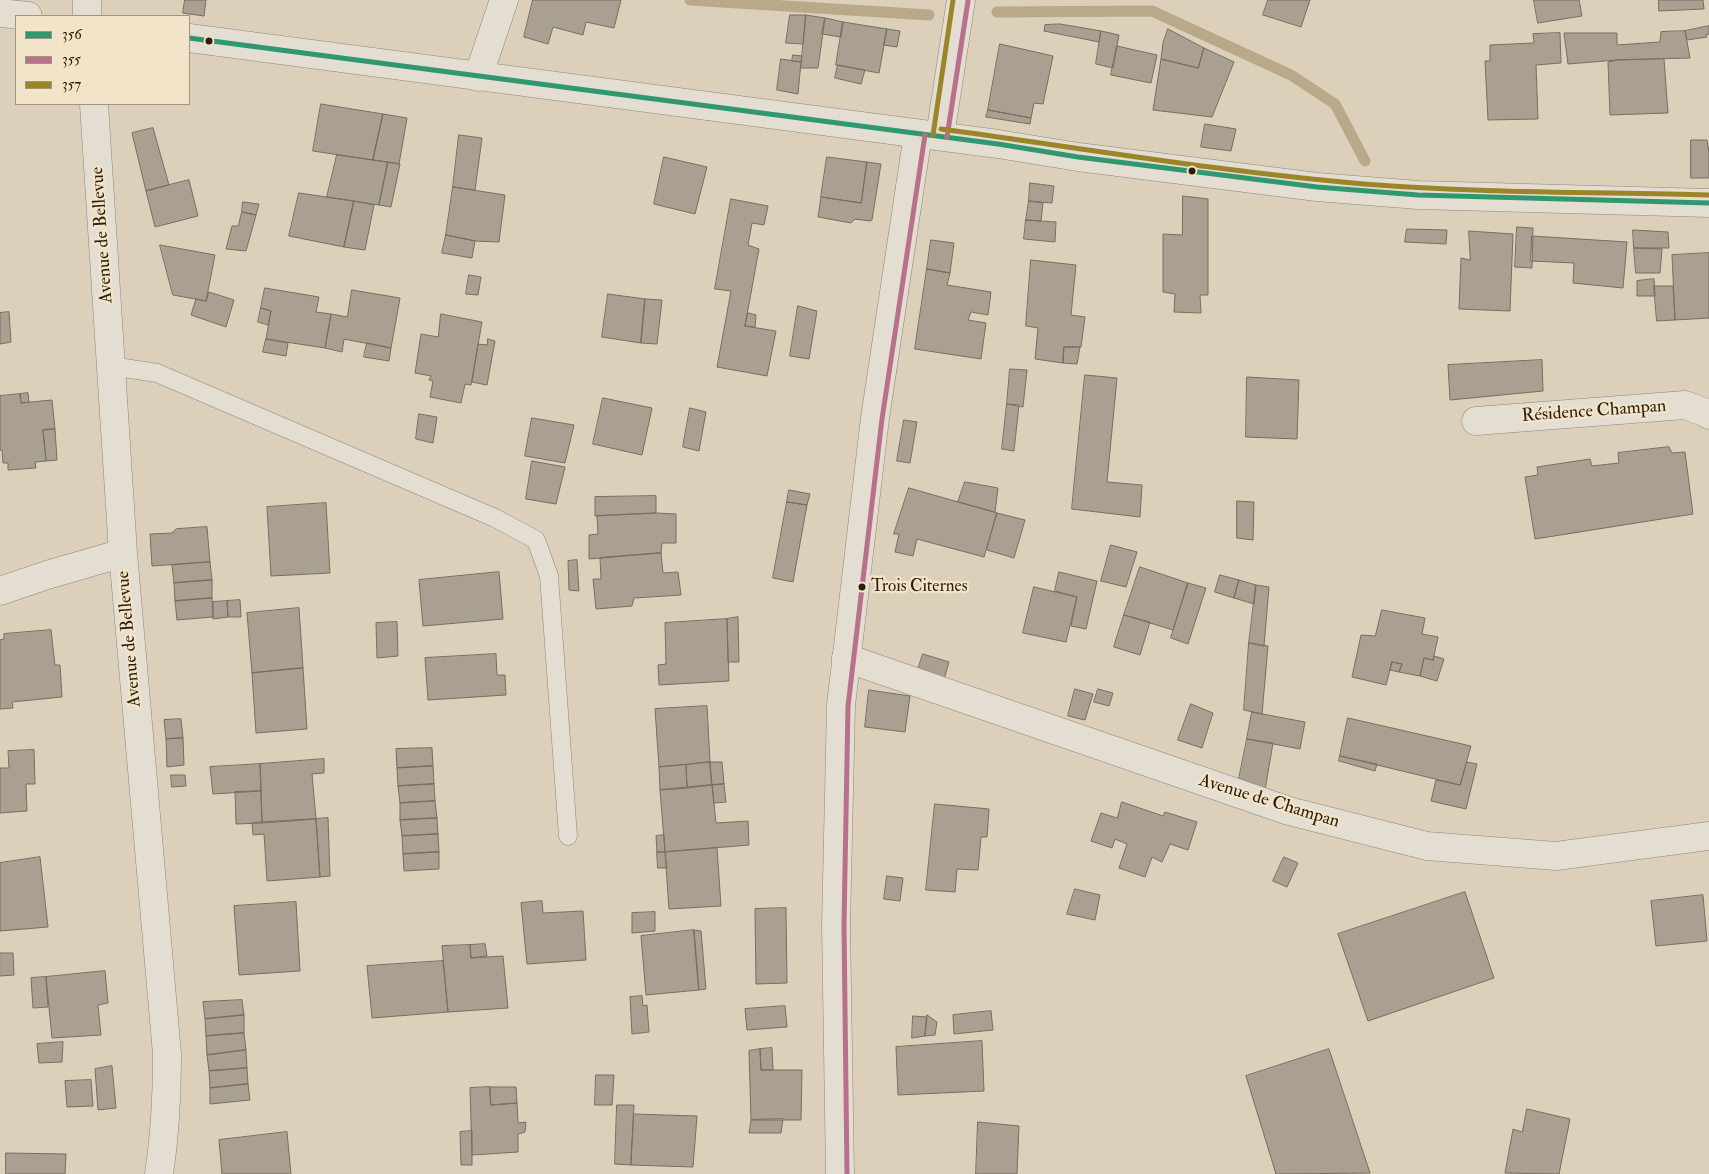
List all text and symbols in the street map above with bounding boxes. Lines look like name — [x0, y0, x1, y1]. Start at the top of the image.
legend — [15, 15, 190, 105]
text: 356 — [62, 25, 82, 44]
unlabelled marker — [204, 36, 214, 46]
text: 355 — [62, 50, 81, 69]
text: 357 — [62, 75, 81, 94]
street label: Avenue de Bellevue — [87, 166, 119, 304]
unlabelled marker — [1187, 166, 1197, 176]
street label: Résidence Champan — [1521, 396, 1667, 428]
street label: Avenue de Bellevue — [113, 570, 147, 708]
place label: Trois Citernes — [871, 577, 968, 597]
marker: Trois Citernes — [857, 582, 867, 592]
street label: Avenue de Champan — [1196, 770, 1342, 834]

